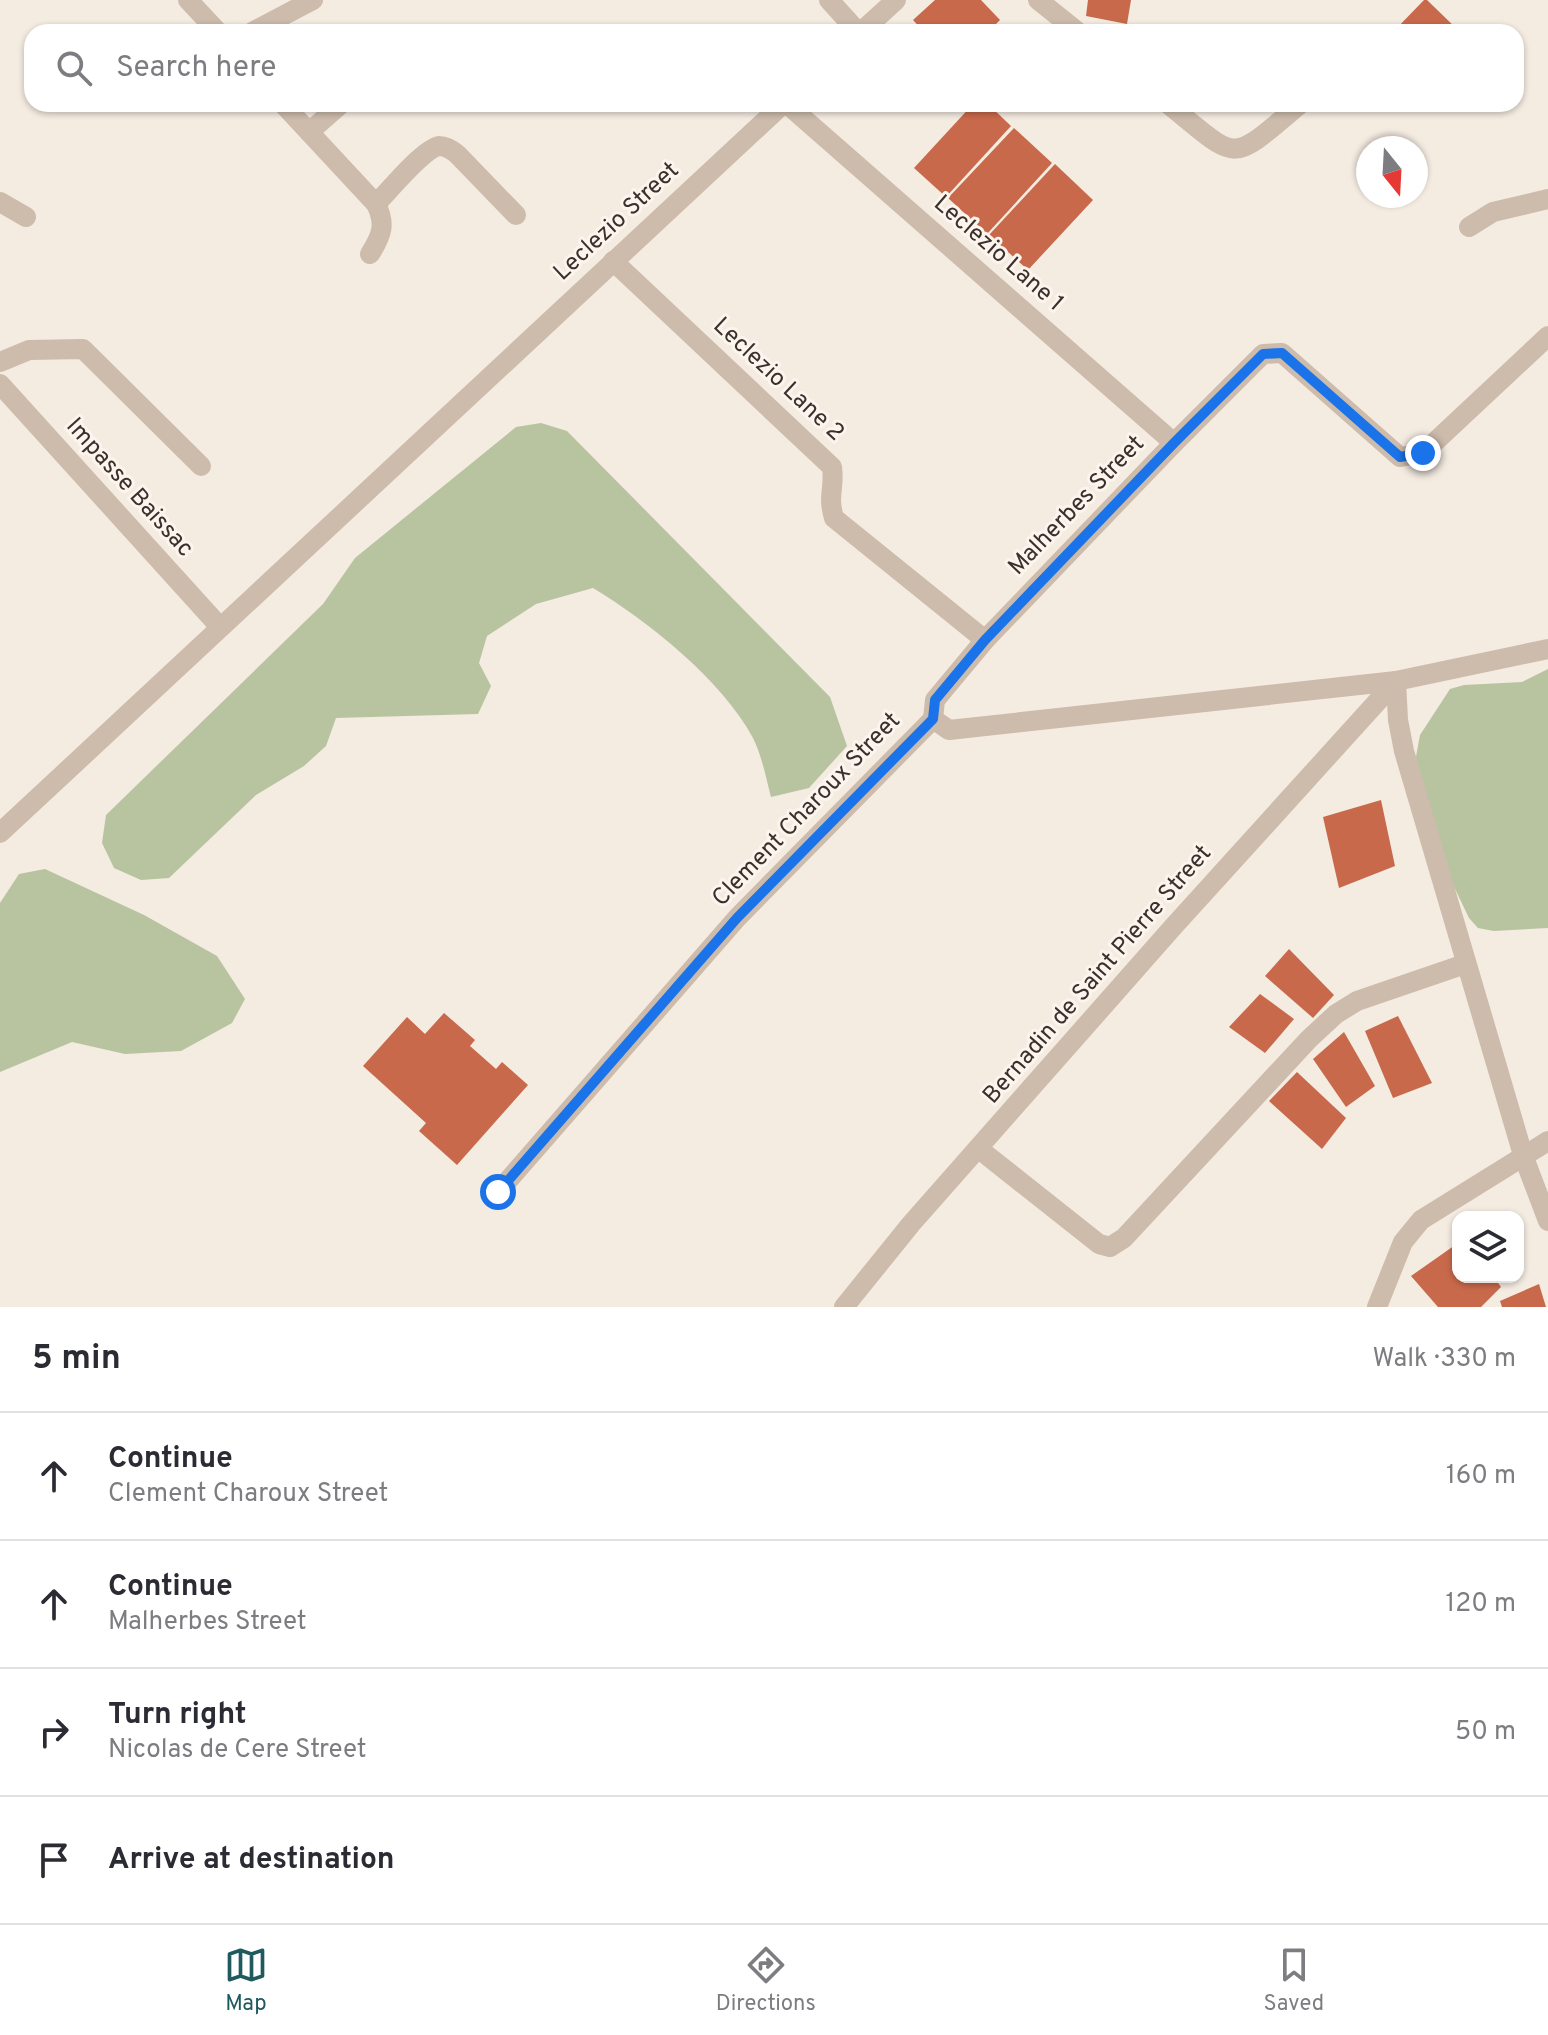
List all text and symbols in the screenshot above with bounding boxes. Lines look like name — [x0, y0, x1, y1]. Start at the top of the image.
search box — [24, 24, 1524, 112]
icon: search — [52, 46, 96, 90]
text: Search here — [116, 50, 276, 87]
north arrow — [1356, 136, 1428, 208]
street label: Leclezio Street — [548, 156, 686, 288]
street label: Leclezio Lane 1 — [927, 189, 1069, 319]
street label: Leclezio Lane 2 — [706, 312, 850, 448]
street label: Impasse Baissac — [59, 412, 199, 564]
street label: Malherbes Street — [1003, 430, 1151, 582]
route end — [1405, 435, 1441, 471]
street label: Clement Charoux Street — [706, 707, 908, 913]
street label: Bernadin de Saint Pierre Street — [977, 839, 1219, 1111]
route start — [480, 1174, 516, 1210]
map controls — [1452, 1211, 1524, 1283]
button: layers — [1452, 1211, 1524, 1283]
text: 5 min — [32, 1338, 121, 1381]
text: Walk · 330 m — [1372, 1343, 1516, 1376]
text: Continue — [108, 1441, 233, 1478]
icon: ahead — [32, 1454, 76, 1498]
text: 160 m — [1446, 1460, 1516, 1493]
text: Clement Charoux Street — [108, 1478, 388, 1511]
text: Continue — [108, 1569, 233, 1606]
icon: ahead — [32, 1582, 76, 1626]
text: 120 m — [1446, 1588, 1516, 1621]
text: Malherbes Street — [108, 1606, 307, 1639]
text: Turn right — [108, 1697, 246, 1734]
icon: right — [32, 1710, 76, 1754]
text: 50 m — [1455, 1716, 1516, 1749]
text: Nicolas de Cere Street — [108, 1734, 367, 1767]
icon: arrive — [32, 1838, 76, 1882]
text: Arrive at destination — [108, 1842, 394, 1879]
tab: Map — [224, 1943, 268, 2018]
tab: Directions — [716, 1943, 816, 2018]
tab: Saved — [1264, 1943, 1324, 2018]

